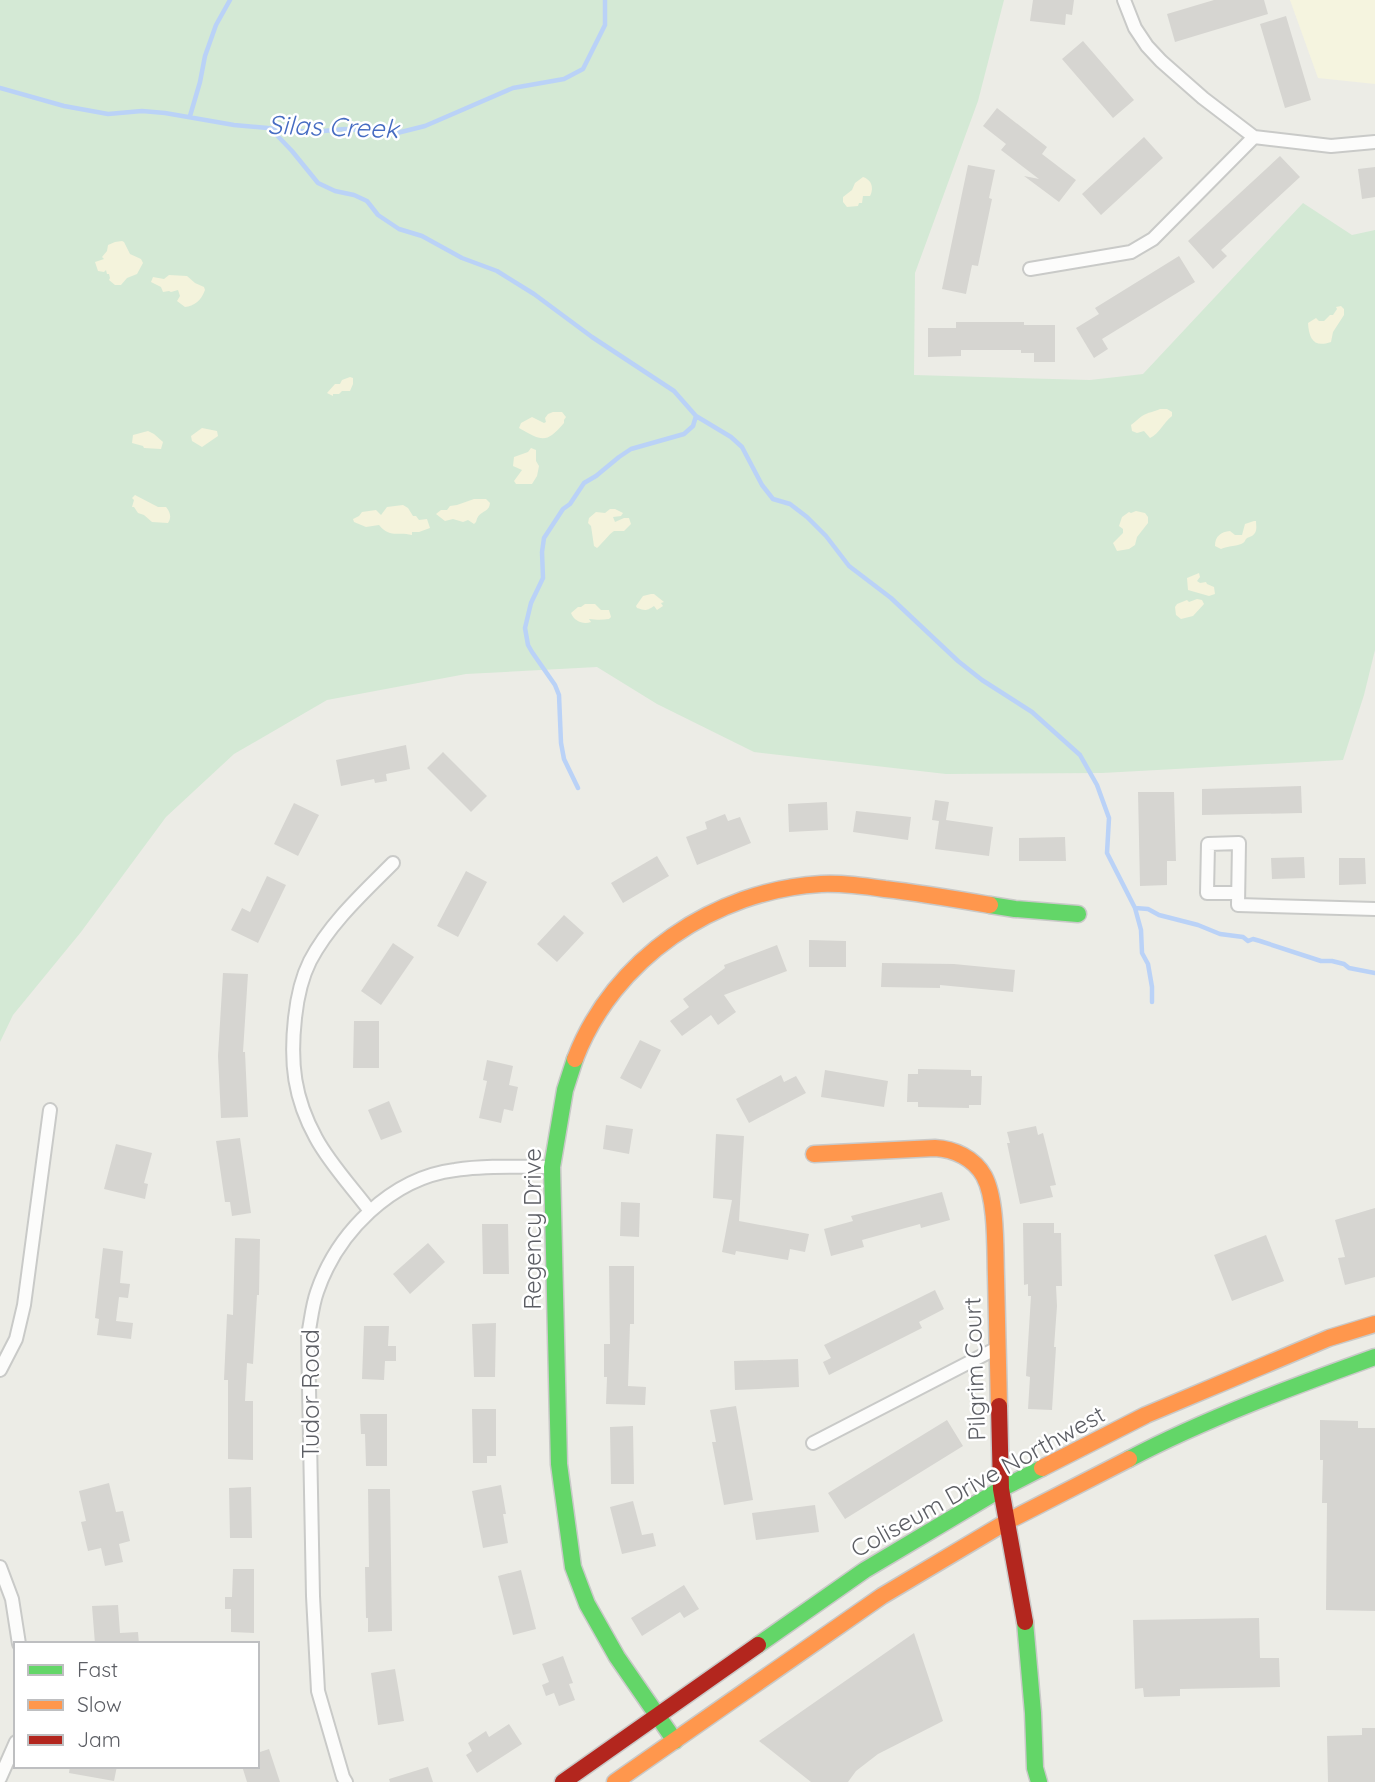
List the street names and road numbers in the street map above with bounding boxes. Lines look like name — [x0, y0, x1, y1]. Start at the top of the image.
street label: Regency Drive — [517, 1148, 547, 1310]
street label: Pilgrim Court — [957, 1297, 991, 1441]
street label: Tudor Road — [295, 1329, 325, 1459]
street label: Coliseum Drive Northwest — [845, 1399, 1110, 1564]

